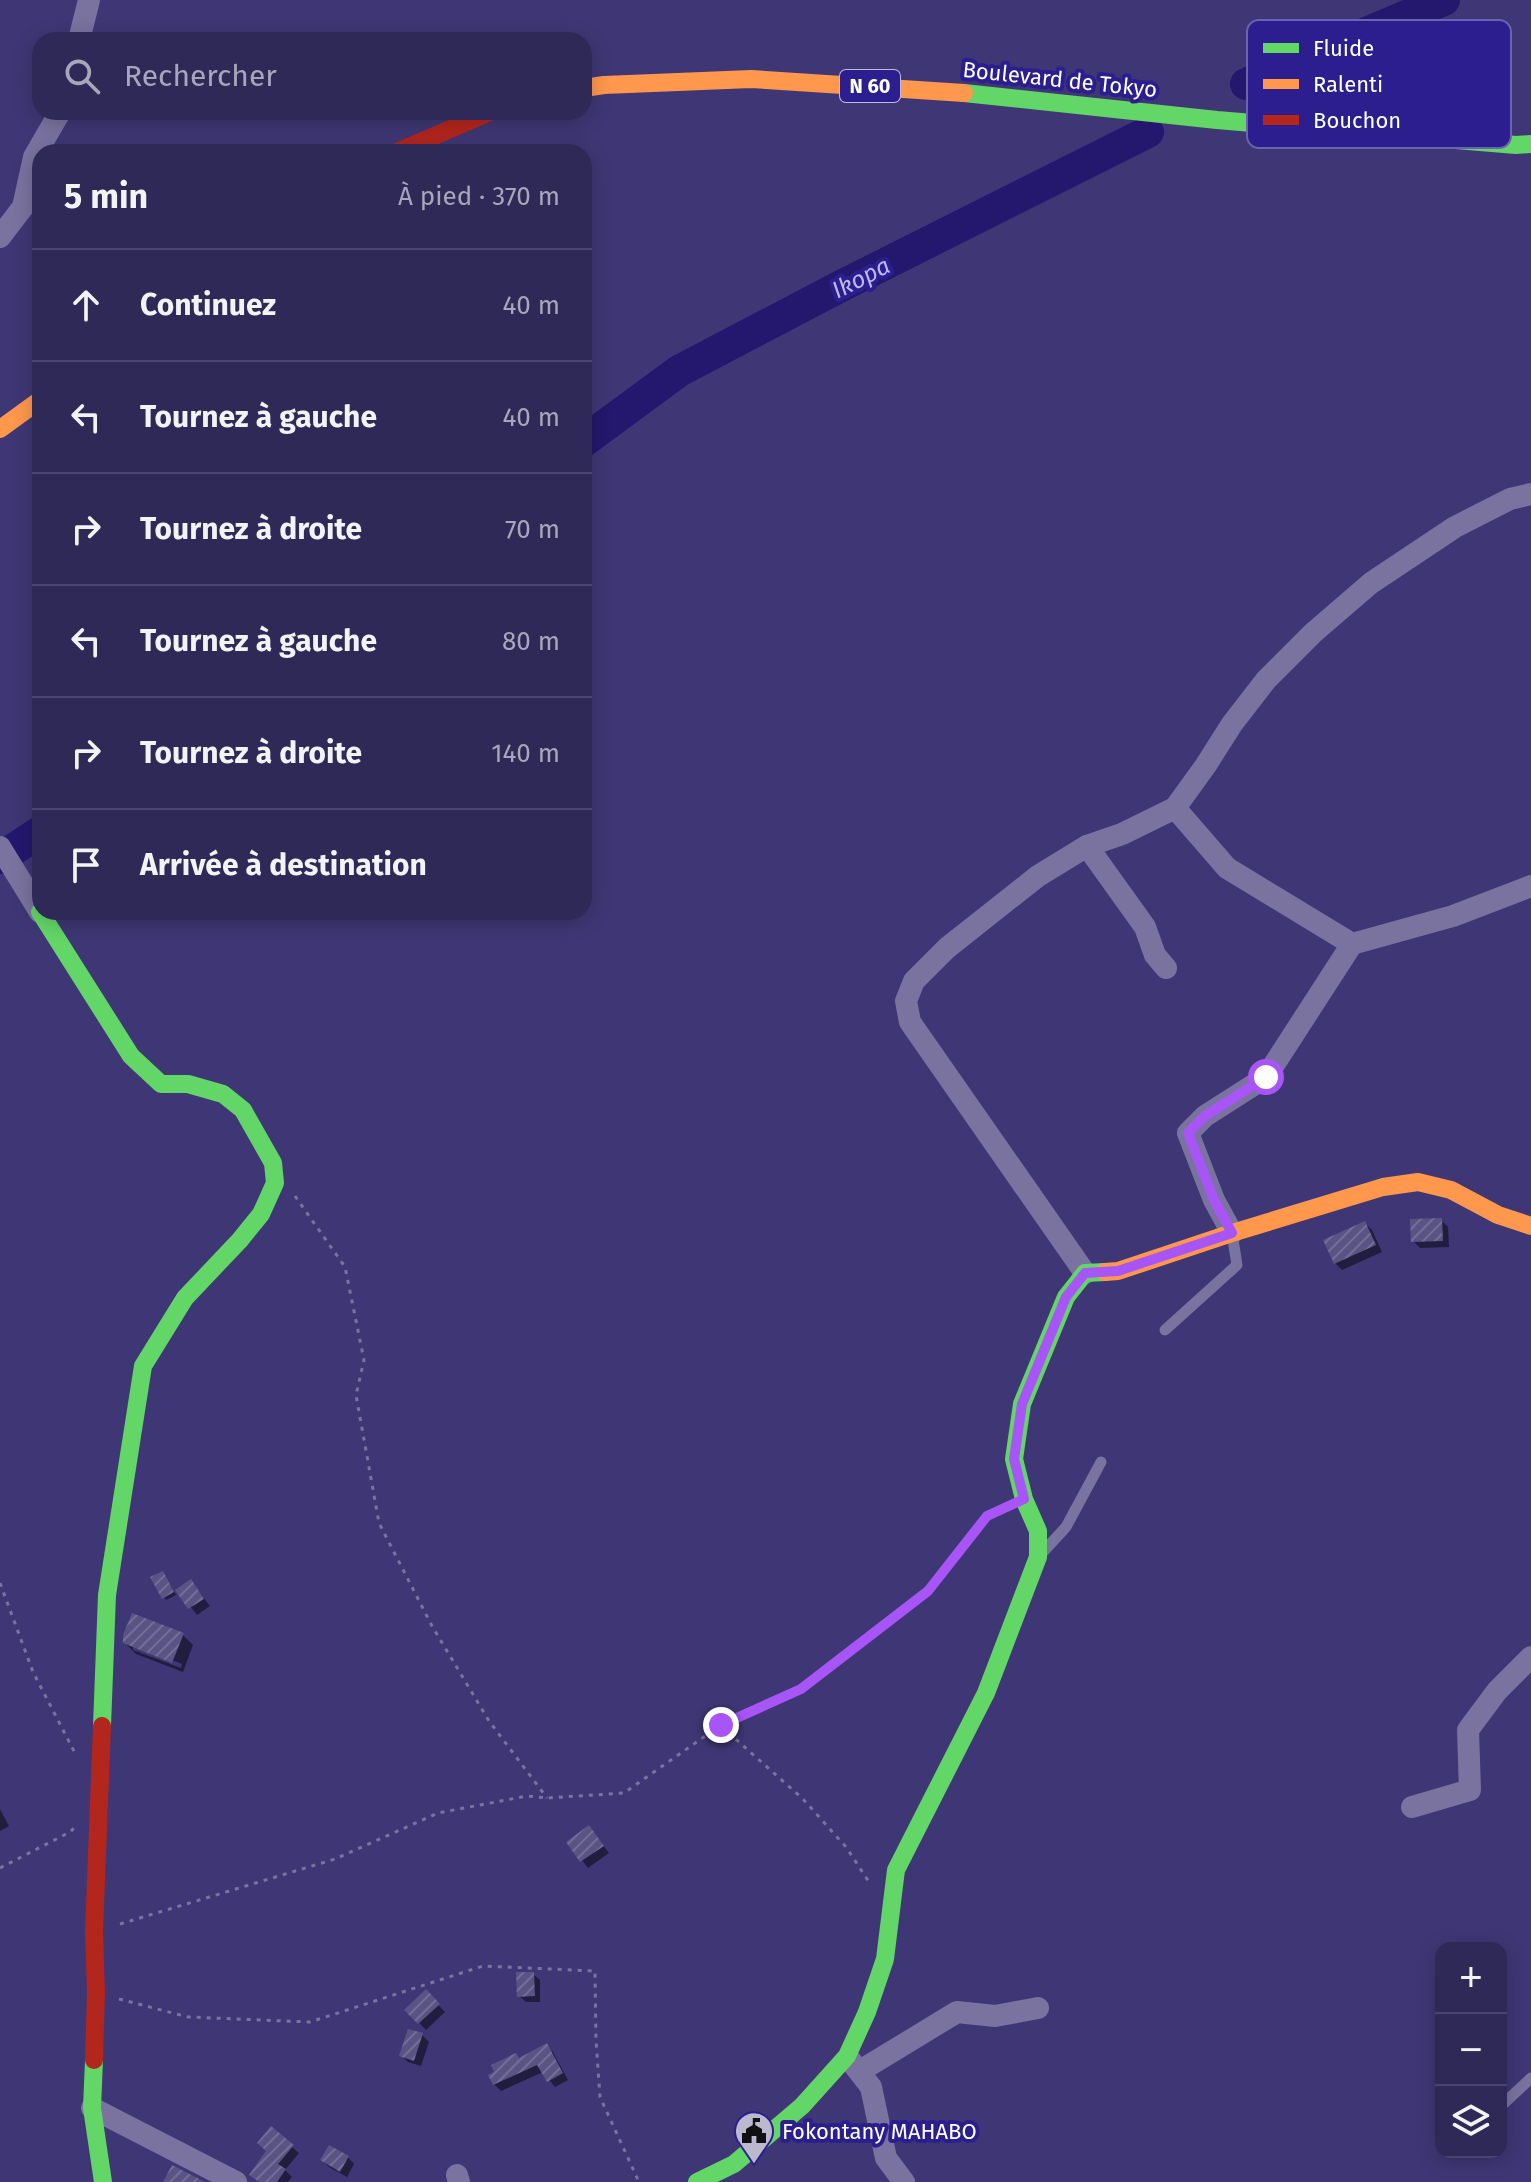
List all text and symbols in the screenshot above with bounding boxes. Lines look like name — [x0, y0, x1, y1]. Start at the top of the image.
legend — [1247, 20, 1511, 148]
search box — [32, 32, 592, 120]
text: Fluide — [1313, 35, 1374, 62]
icon: search — [60, 54, 104, 98]
street label: Boulevard de Tokyo — [961, 56, 1159, 103]
text: Rechercher — [124, 58, 277, 94]
road number: N 60 — [840, 70, 900, 102]
text: Ralenti — [1313, 71, 1383, 98]
text: Bouchon — [1313, 107, 1401, 134]
text: 5 min — [64, 176, 148, 217]
text: À pied · 370 m — [398, 181, 560, 212]
water label: Ikopa — [827, 252, 895, 304]
icon: ahead — [64, 283, 108, 327]
text: Continuez — [140, 287, 276, 323]
text: 40 m — [502, 290, 560, 321]
icon: left — [64, 395, 108, 439]
text: Tournez à gauche — [140, 399, 377, 435]
text: 40 m — [502, 402, 560, 433]
icon: right — [64, 507, 108, 551]
text: Tournez à droite — [140, 511, 362, 547]
text: 70 m — [505, 514, 560, 545]
icon: left — [64, 619, 108, 663]
text: Tournez à gauche — [140, 623, 377, 659]
text: 80 m — [502, 626, 560, 657]
icon: right — [64, 731, 108, 775]
text: Tournez à droite — [140, 735, 362, 771]
text: 140 m — [491, 738, 560, 769]
icon: arrive — [64, 843, 108, 887]
text: Arrivée à destination — [140, 847, 427, 883]
route start — [1248, 1059, 1284, 1095]
route end — [703, 1707, 739, 1743]
map controls — [1435, 1942, 1507, 2158]
button: + — [1435, 1942, 1507, 2014]
button: − — [1435, 2014, 1507, 2086]
button: layers — [1435, 2086, 1507, 2158]
public building icon: Fokontany MAHABO — [733, 2110, 775, 2165]
place label: Fokontany MAHABO — [782, 2118, 977, 2145]

